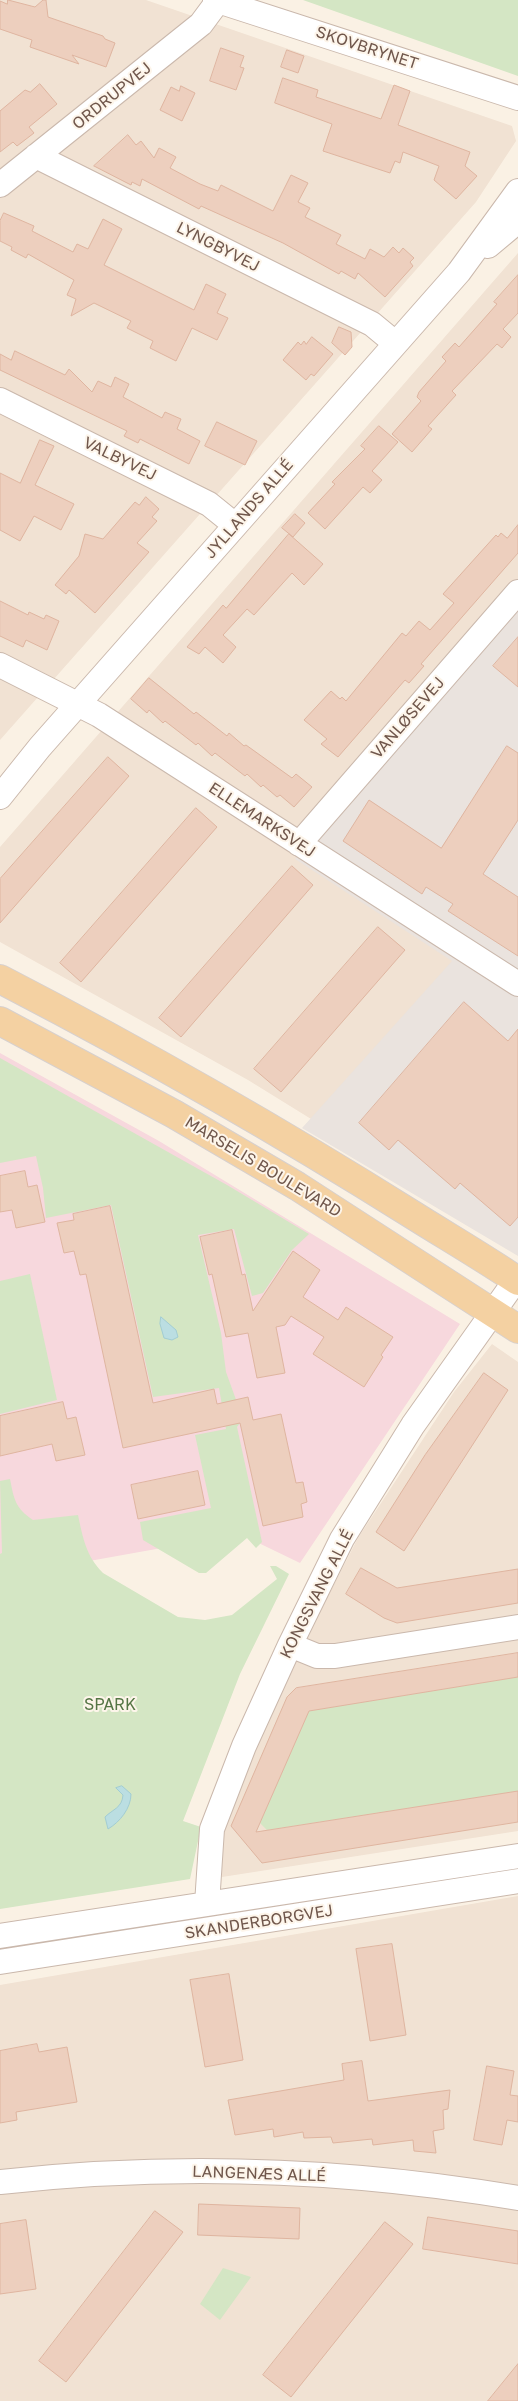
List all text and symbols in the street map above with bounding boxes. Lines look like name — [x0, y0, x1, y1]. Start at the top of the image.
street label: SKOVBRYNET — [313, 22, 421, 74]
street label: ORDRUPVEJ — [69, 58, 155, 134]
street label: LYNGBYVEJ — [173, 218, 263, 276]
street label: VALBYVEJ — [80, 433, 160, 485]
street label: JYLLANDS ALLÉ — [201, 456, 297, 562]
street label: VANLØSEVEJ — [367, 673, 449, 763]
street label: ELLEMARKSVEJ — [205, 778, 319, 862]
street label: MARSELIS BOULEVARD — [181, 1113, 345, 1221]
street label: KONGSVANG ALLÉ — [276, 1526, 358, 1662]
park label: SPARK — [84, 1695, 136, 1715]
street label: SKANDERBORGVEJ — [183, 1901, 335, 1943]
street label: LANGENÆS ALLÉ — [192, 2162, 326, 2186]

